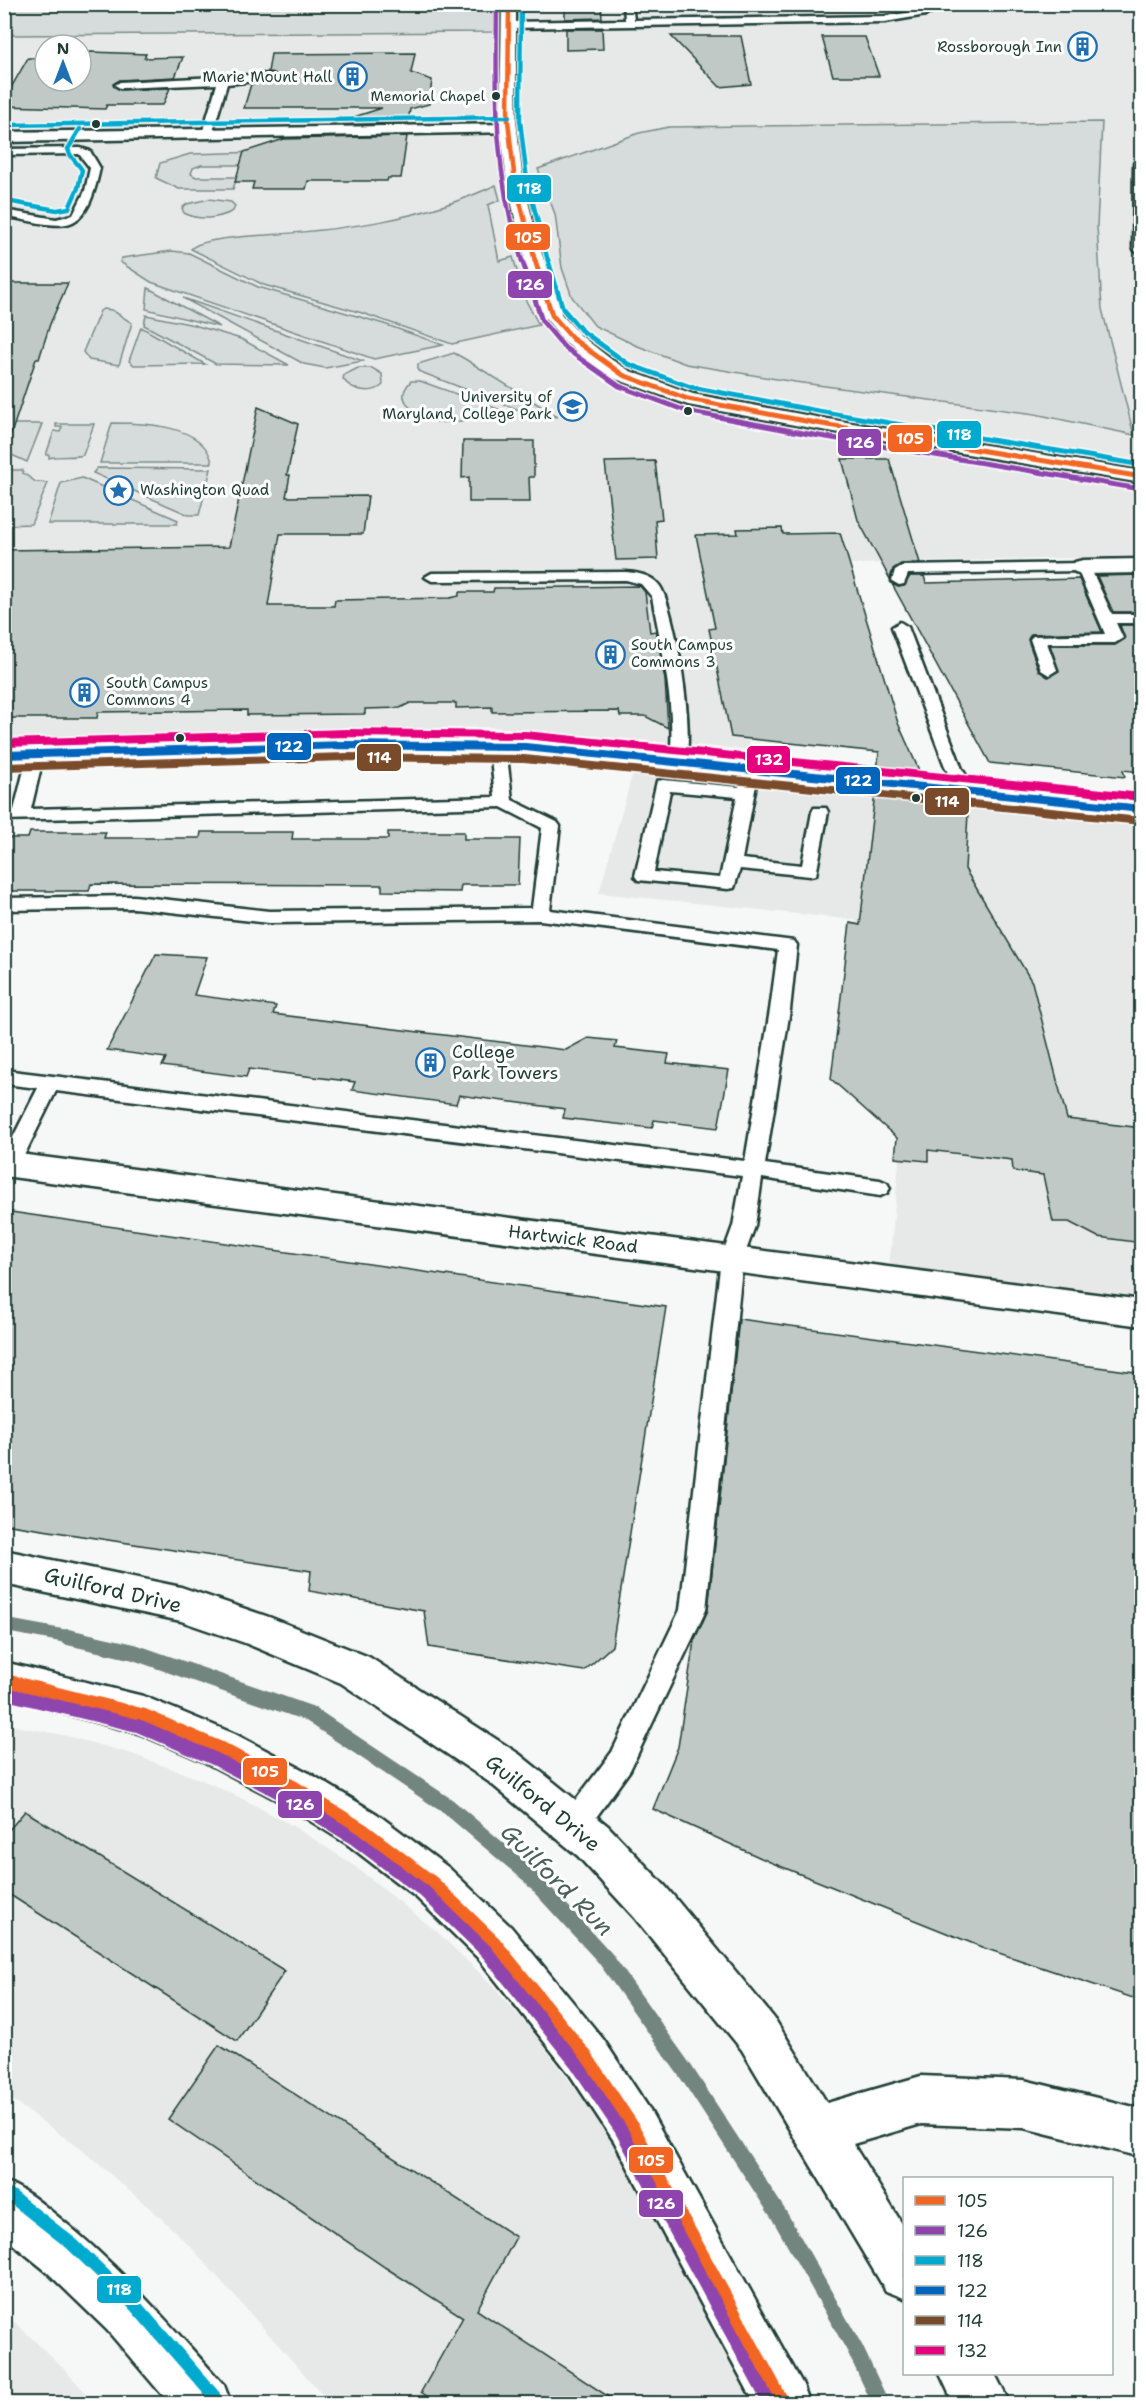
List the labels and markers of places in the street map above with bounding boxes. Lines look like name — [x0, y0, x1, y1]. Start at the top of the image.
building icon: Rossborough Inn — [1067, 31, 1099, 63]
place label: Rossborough Inn — [937, 37, 1062, 57]
building icon: Marie Mount Hall — [337, 61, 369, 93]
place label: Marie Mount Hall — [203, 67, 332, 87]
place label: Memorial Chapel — [370, 87, 486, 105]
marker: Memorial Chapel — [490, 90, 502, 102]
unlabelled marker — [90, 118, 102, 130]
place label: University of Maryland, College Park — [382, 387, 553, 424]
school or university icon: University of Maryland, College Park — [557, 390, 589, 422]
unlabelled marker — [682, 405, 694, 417]
place icon: Washington Quad — [103, 474, 135, 506]
place label: Washington Quad — [140, 480, 270, 500]
place label: South Campus Commons 3 — [631, 635, 733, 672]
building icon: South Campus Commons 3 — [594, 638, 626, 670]
place label: South Campus Commons 4 — [106, 673, 208, 710]
building icon: South Campus Commons 4 — [69, 676, 101, 708]
unlabelled marker — [174, 732, 186, 744]
unlabelled marker — [910, 792, 922, 804]
place label: College Park Towers — [452, 1040, 558, 1085]
building icon: College Park Towers — [415, 1046, 447, 1078]

